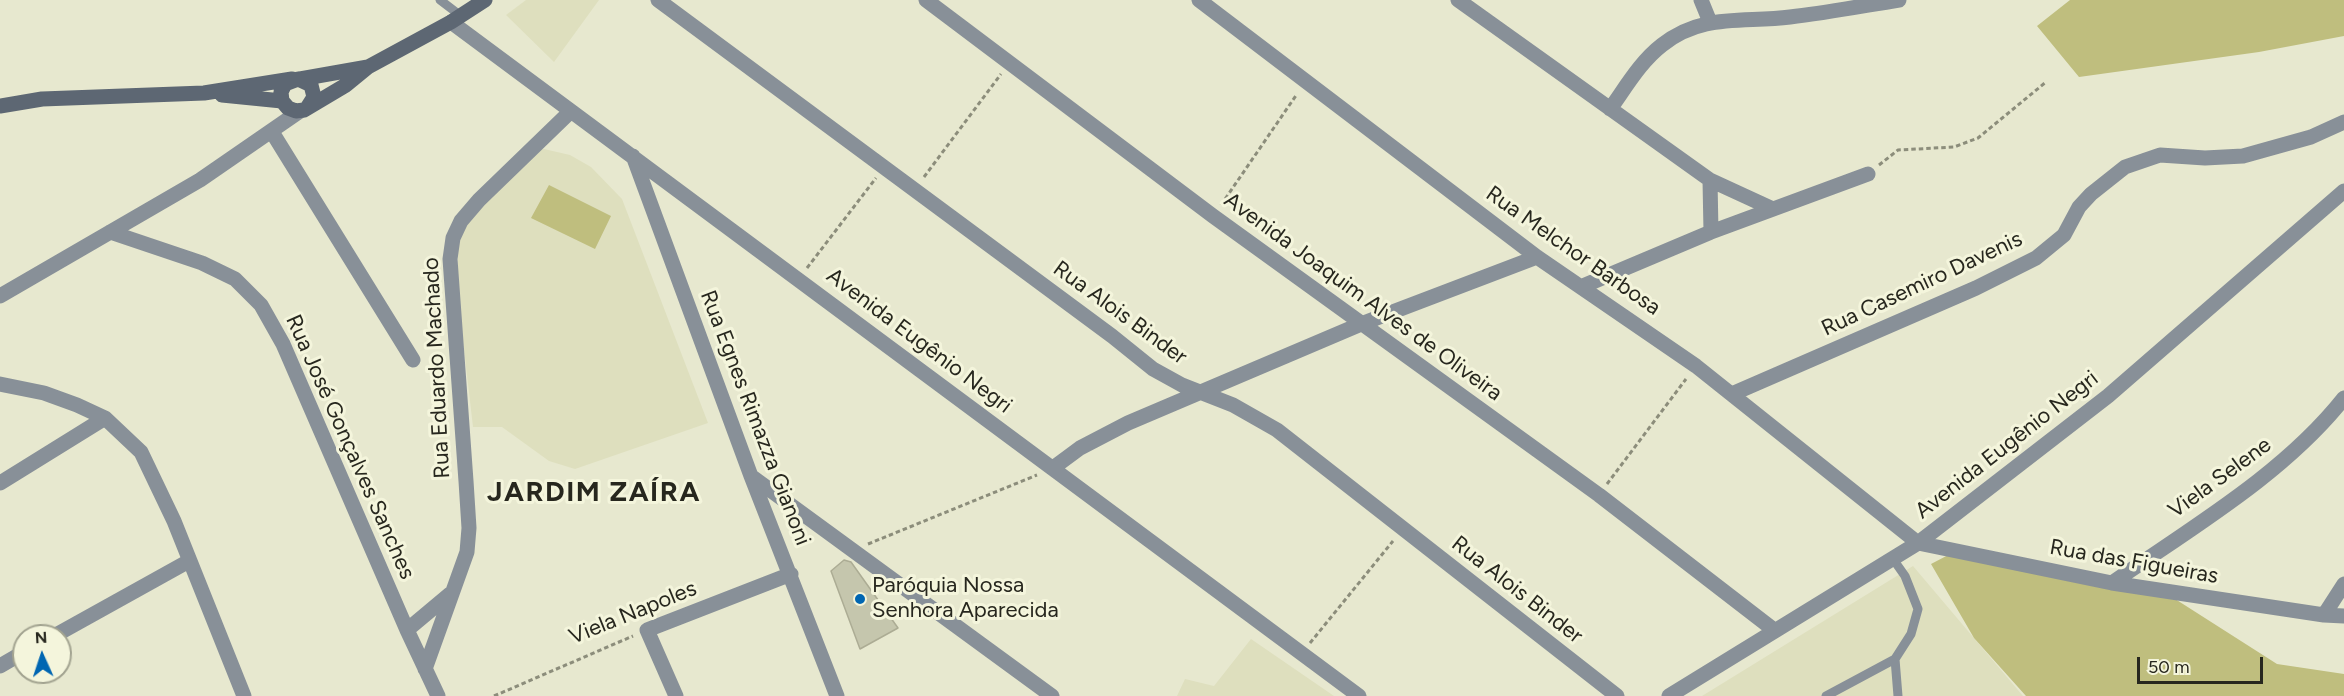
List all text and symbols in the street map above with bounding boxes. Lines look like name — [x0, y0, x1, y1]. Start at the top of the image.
street label: Rua Melchor Barbosa — [1481, 181, 1665, 321]
street label: Avenida Joaquim Alves de Oliveira — [1219, 187, 1507, 407]
street label: Rua Casemiro Davenis — [1817, 226, 2027, 342]
street label: Rua Alois Binder — [1048, 256, 1192, 370]
street label: Rua Eduardo Machado — [418, 257, 456, 479]
street label: Avenida Eugênio Negri — [821, 263, 1017, 419]
street label: Rua Egnes Rimazza Gianoni — [694, 287, 816, 549]
street label: Rua José Gonçalves Sanches — [280, 311, 420, 583]
street label: Avenida Eugênio Negri — [1910, 365, 2104, 525]
street label: Viela Selene — [2163, 432, 2277, 524]
district label: JARDIM ZAÍRA — [487, 476, 701, 510]
street label: Rua Alois Binder — [1446, 531, 1588, 649]
street label: Rua das Figueiras — [2048, 534, 2220, 590]
place label: Paróquia Nossa Senhora Aparecida — [872, 573, 1059, 624]
street label: Viela Napoles — [565, 575, 701, 651]
marker: Paróquia Nossa Senhora Aparecida — [853, 592, 867, 606]
north arrow — [12, 624, 72, 684]
text: N — [34, 628, 48, 647]
scale bar — [2140, 645, 2266, 683]
text: 50 m — [2148, 656, 2190, 678]

